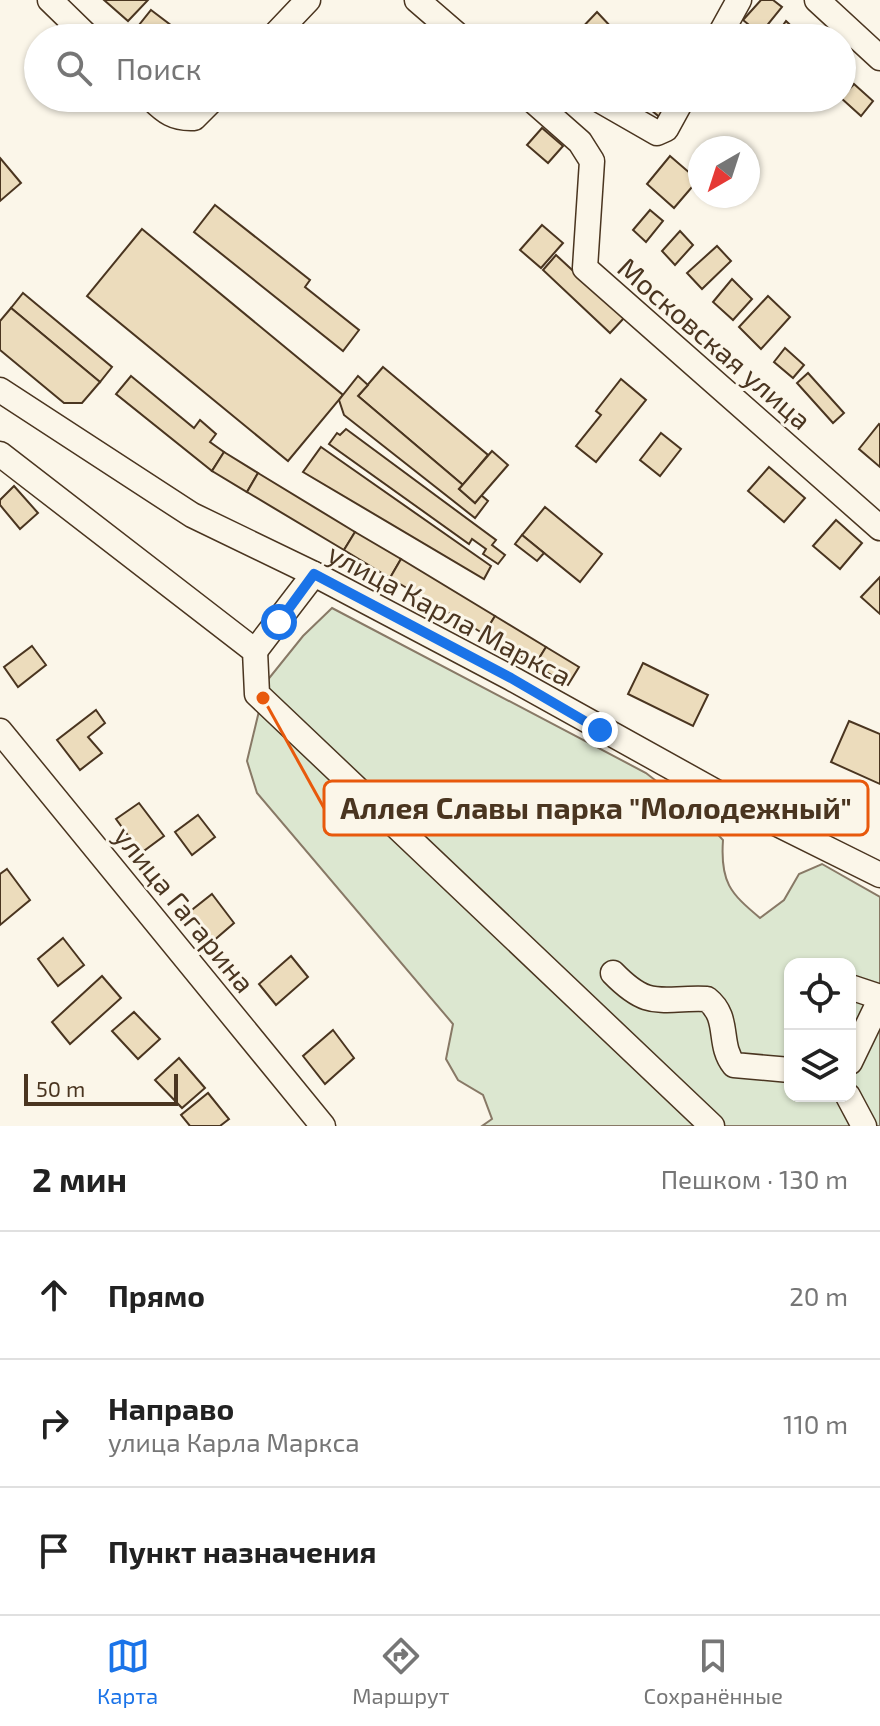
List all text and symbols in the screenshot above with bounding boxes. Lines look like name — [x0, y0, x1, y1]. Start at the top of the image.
search box — [24, 24, 856, 112]
icon: search — [52, 46, 96, 90]
text: Поиск — [116, 50, 202, 86]
north arrow — [688, 136, 760, 208]
street label: Московская улица — [612, 250, 818, 436]
street label: улица Карла Маркса — [322, 535, 578, 693]
route start — [261, 604, 297, 640]
route end — [582, 712, 618, 748]
callout: Аллея Славы парка "Молодежный" — [324, 781, 868, 835]
text: Аллея Славы парка "Молодежный" — [340, 789, 852, 825]
street label: улица Гагарина — [108, 819, 262, 999]
map controls — [784, 958, 856, 1102]
button: locate — [784, 958, 856, 1030]
button: layers — [784, 1030, 856, 1102]
scale bar — [24, 1070, 178, 1106]
text: 50 m — [36, 1075, 85, 1101]
text: 2 мин — [32, 1158, 127, 1199]
text: Пешком · 130 m — [661, 1163, 848, 1194]
icon: ahead — [32, 1273, 76, 1317]
text: Прямо — [108, 1277, 205, 1313]
text: 20 m — [789, 1280, 848, 1311]
text: Направо — [108, 1390, 234, 1426]
icon: right — [32, 1401, 76, 1445]
text: 110 m — [783, 1408, 848, 1439]
text: улица Карла Маркса — [108, 1426, 360, 1457]
icon: arrive — [32, 1529, 76, 1573]
text: Пункт назначения — [108, 1533, 376, 1569]
tab: Карта — [97, 1634, 158, 1708]
tab: Маршрут — [352, 1634, 449, 1708]
tab: Сохранённые — [644, 1634, 783, 1708]

